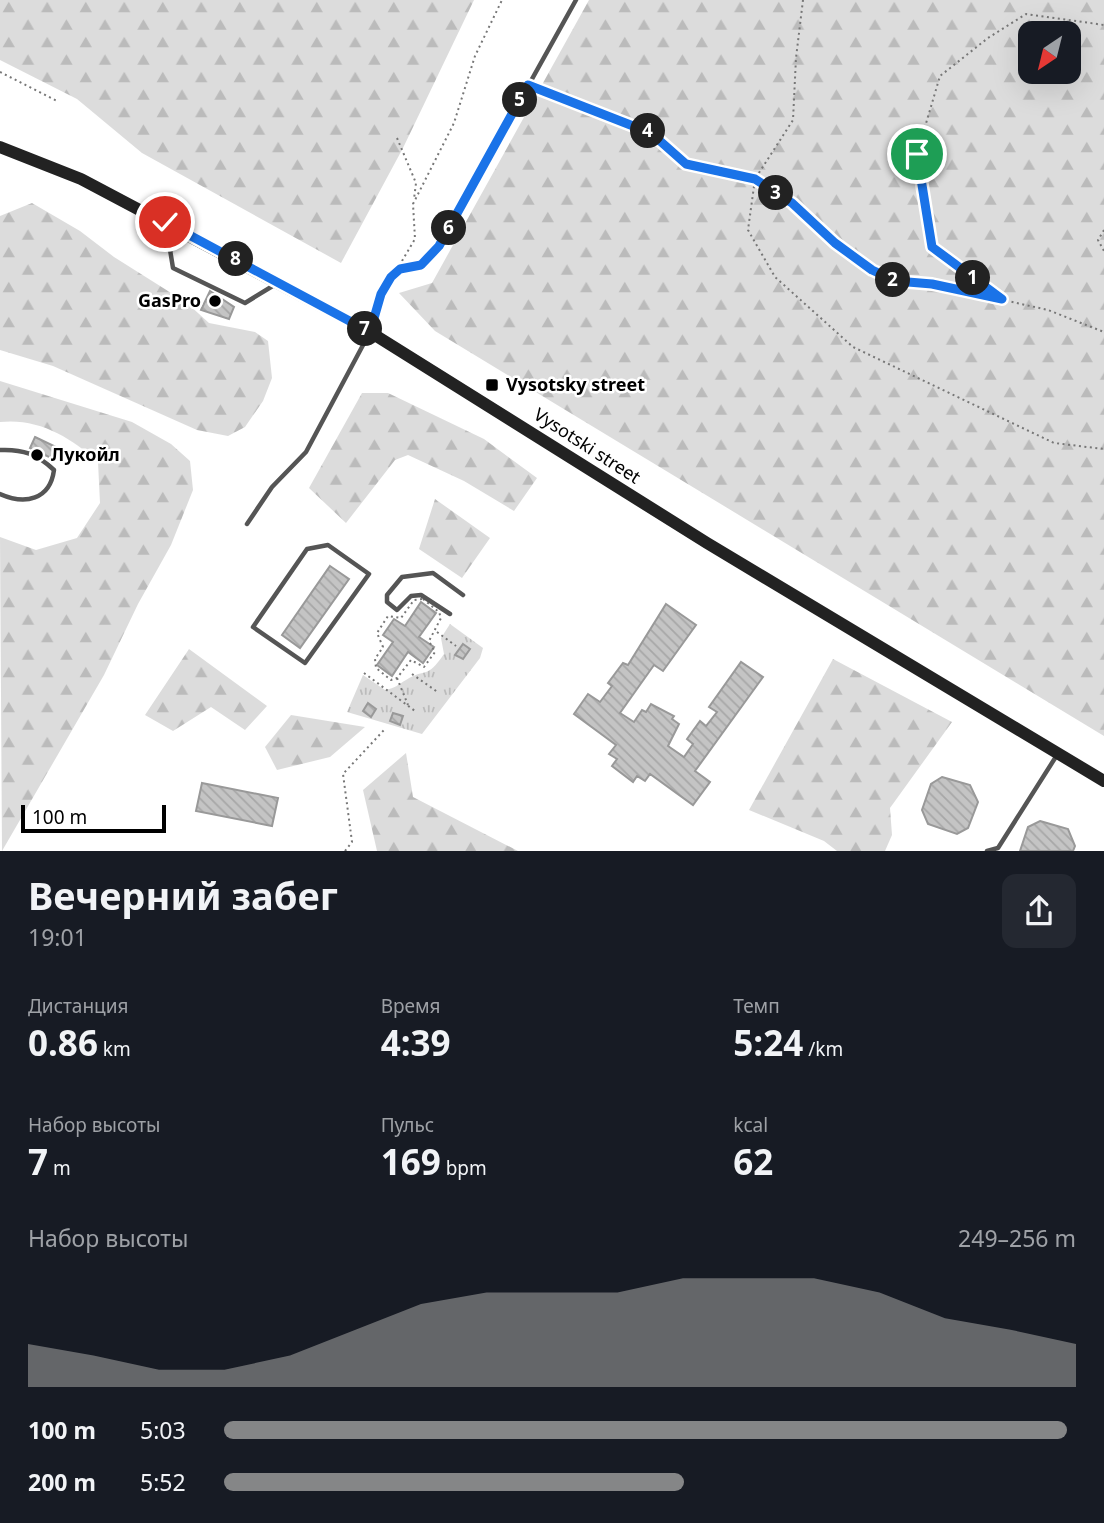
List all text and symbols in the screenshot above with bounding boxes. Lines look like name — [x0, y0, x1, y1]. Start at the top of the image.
north arrow — [1018, 21, 1082, 84]
map controls — [1018, 21, 1081, 84]
pin: 5 — [503, 82, 538, 118]
text: 5 — [514, 86, 525, 112]
pin: 4 — [630, 114, 666, 148]
text: 4 — [642, 117, 653, 143]
pin — [887, 124, 947, 184]
icon: arrive — [898, 135, 936, 173]
pin: 3 — [758, 176, 794, 210]
text: 3 — [770, 179, 781, 205]
pin — [135, 192, 195, 252]
icon: check — [146, 203, 184, 241]
pin: 6 — [432, 210, 466, 246]
text: 6 — [443, 214, 454, 240]
pin: 8 — [218, 242, 254, 276]
text: 8 — [230, 245, 241, 271]
pin: 1 — [956, 260, 990, 296]
pin: 2 — [876, 262, 910, 298]
text: 1 — [967, 264, 978, 290]
text: 2 — [887, 266, 898, 292]
place label: GasPro — [138, 288, 201, 312]
marker: GasPro — [207, 293, 223, 309]
pin: 7 — [348, 312, 382, 346]
text: 7 — [359, 315, 370, 341]
place label: Vysotsky street — [506, 372, 645, 396]
marker: Vysotsky street — [484, 377, 500, 393]
street label: Vysotski street — [530, 402, 646, 489]
place label: Лукойл — [51, 442, 120, 466]
marker: Лукойл — [29, 447, 45, 463]
scale bar — [21, 802, 166, 834]
text: 100 m — [32, 804, 87, 830]
text: Вечерний забег — [28, 869, 338, 921]
button: share — [1002, 874, 1076, 948]
text: 19:01 — [28, 921, 87, 953]
text: Дистанция — [28, 993, 128, 1019]
text: Время — [381, 993, 441, 1019]
text: Темп — [733, 993, 780, 1019]
text: 0.86 — [28, 1019, 98, 1066]
text: 4:39 — [381, 1019, 451, 1066]
text: 5:24 — [733, 1019, 803, 1066]
text: km — [98, 1036, 131, 1062]
text: /km — [803, 1036, 843, 1062]
text: Набор высоты — [28, 1112, 160, 1138]
text: Пульс — [381, 1112, 434, 1138]
text: kcal — [733, 1112, 768, 1138]
text: 7 — [28, 1138, 48, 1185]
text: 169 — [381, 1138, 441, 1185]
text: 62 — [733, 1138, 773, 1185]
text: m — [48, 1155, 71, 1181]
text: bpm — [441, 1155, 487, 1181]
text: Набор высоты — [28, 1222, 188, 1254]
text: 249–256 m — [958, 1222, 1076, 1254]
text: 100 m — [28, 1414, 96, 1446]
text: 5:03 — [140, 1414, 186, 1446]
text: 200 m — [28, 1466, 96, 1498]
text: 5:52 — [140, 1466, 186, 1498]

